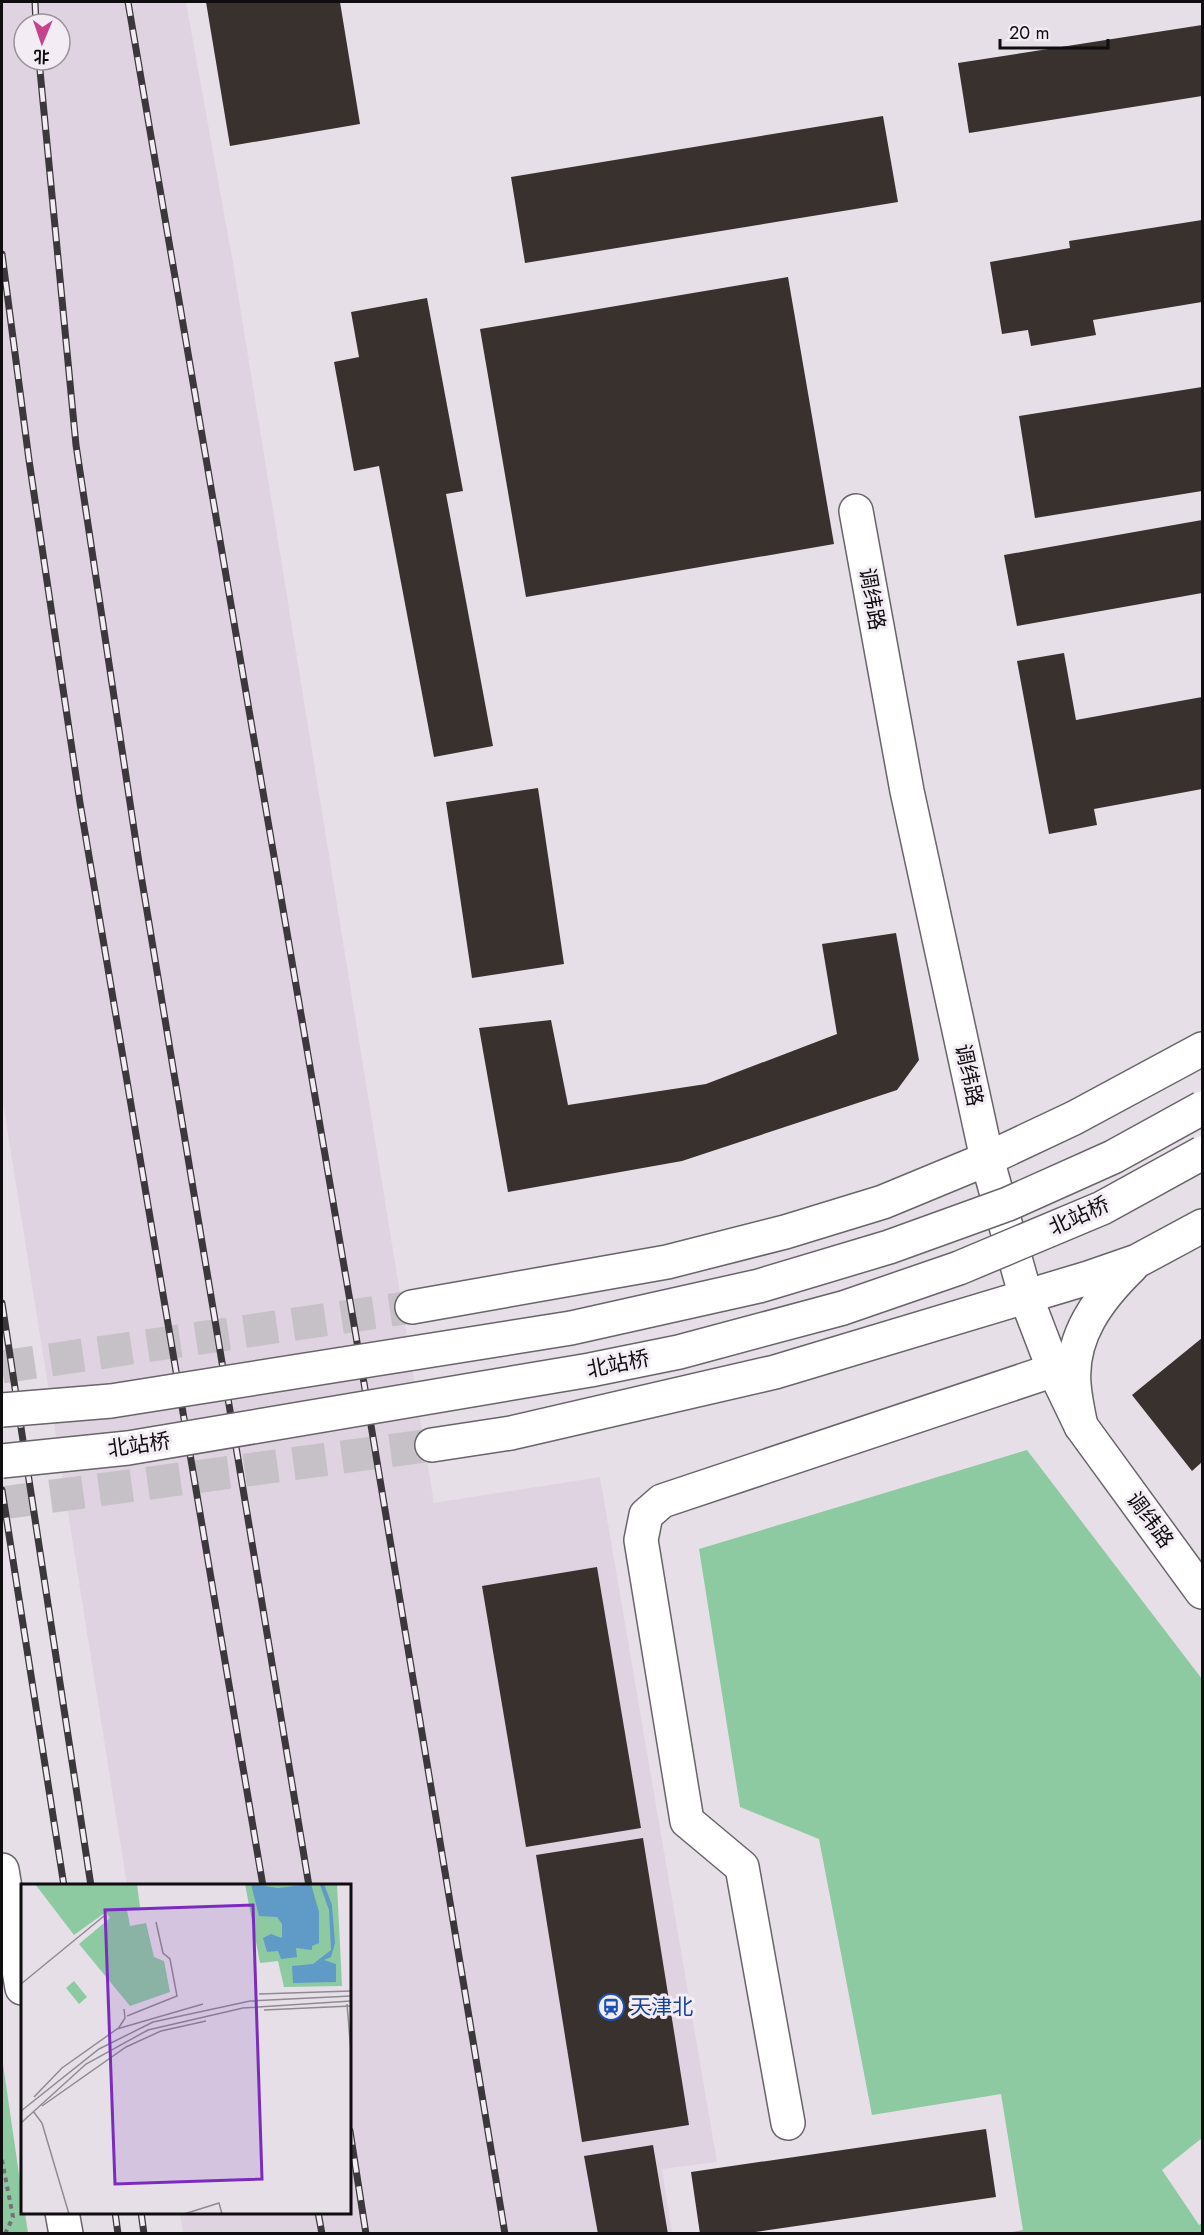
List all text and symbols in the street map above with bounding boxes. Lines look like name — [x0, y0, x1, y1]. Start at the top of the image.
north arrow — [12, 12, 72, 72]
scale bar — [1000, 12, 1108, 50]
text: 20 m — [1009, 20, 1049, 46]
text: 北 — [33, 45, 50, 68]
street label: 调纬路 — [852, 565, 892, 633]
street label: 调纬路 — [948, 1041, 990, 1109]
street label: 北站桥 — [1044, 1189, 1114, 1243]
street label: 北站桥 — [584, 1343, 652, 1385]
street label: 北站桥 — [106, 1426, 172, 1464]
street label: 调纬路 — [1119, 1486, 1181, 1554]
inset map — [21, 1884, 351, 2214]
station icon: 天津北 — [596, 1992, 626, 2022]
place label: 天津北 — [630, 1992, 693, 2022]

